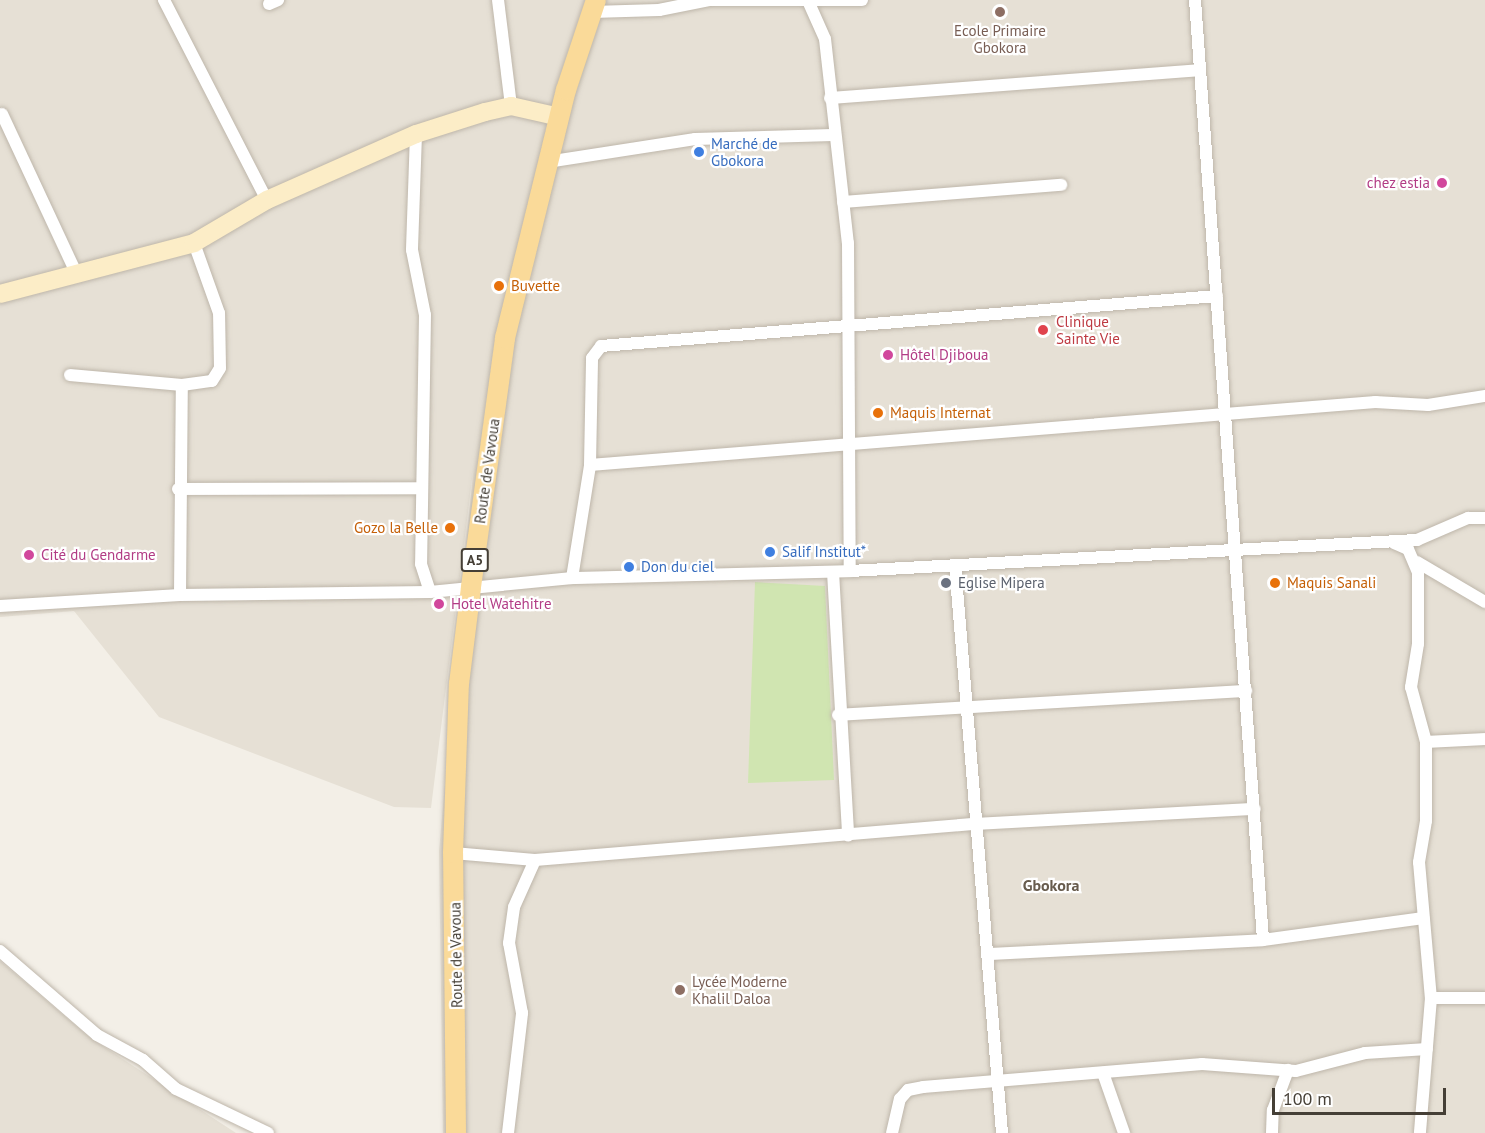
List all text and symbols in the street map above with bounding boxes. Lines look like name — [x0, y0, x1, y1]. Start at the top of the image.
marker: Ecole Primaire Gbokora — [993, 5, 1007, 19]
place label: Ecole Primaire Gbokora — [954, 21, 1046, 56]
place label: Marché de Gbokora — [711, 134, 778, 169]
marker: Marché de Gbokora — [692, 145, 706, 159]
place label: chez estia — [1366, 174, 1430, 192]
marker: chez estia — [1435, 176, 1449, 190]
place label: Buvette — [511, 277, 560, 295]
marker: Buvette — [492, 279, 506, 293]
place label: Clinique Sainte Vie — [1056, 312, 1120, 347]
marker: Clinique Sainte Vie — [1034, 321, 1052, 339]
place label: Hôtel Djiboua — [900, 346, 989, 364]
marker: Hôtel Djiboua — [881, 348, 895, 362]
place label: Maquis Internat — [890, 404, 991, 422]
marker: Maquis Internat — [871, 406, 885, 420]
street label: Route de Vavoua — [471, 417, 503, 525]
place label: Gozo la Belle — [354, 519, 438, 537]
marker: Gozo la Belle — [443, 521, 457, 535]
place label: Salif Institut* — [782, 543, 866, 561]
marker: Salif Institut* — [763, 545, 777, 559]
place label: Cité du Gendarme — [41, 546, 156, 564]
marker: Cité du Gendarme — [22, 548, 36, 562]
road number: A5 — [460, 549, 490, 571]
place label: Don du ciel — [641, 558, 714, 576]
marker: Don du ciel — [622, 560, 636, 574]
place label: Eglise Mipera — [958, 574, 1045, 592]
place label: Maquis Sanali — [1287, 574, 1376, 592]
marker: Eglise Mipera — [939, 576, 953, 590]
marker: Maquis Sanali — [1268, 576, 1282, 590]
place label: Hotel Watehitre — [451, 595, 552, 613]
marker: Hotel Watehitre — [432, 597, 446, 611]
district label: Gbokora — [1023, 875, 1079, 895]
street label: Route de Vavoua — [446, 902, 466, 1008]
place label: Lycée Moderne Khalil Daloa — [692, 972, 787, 1007]
marker: Lycée Moderne Khalil Daloa — [673, 983, 687, 997]
scale bar — [1275, 1076, 1449, 1114]
text: 100 m — [1283, 1087, 1332, 1110]

